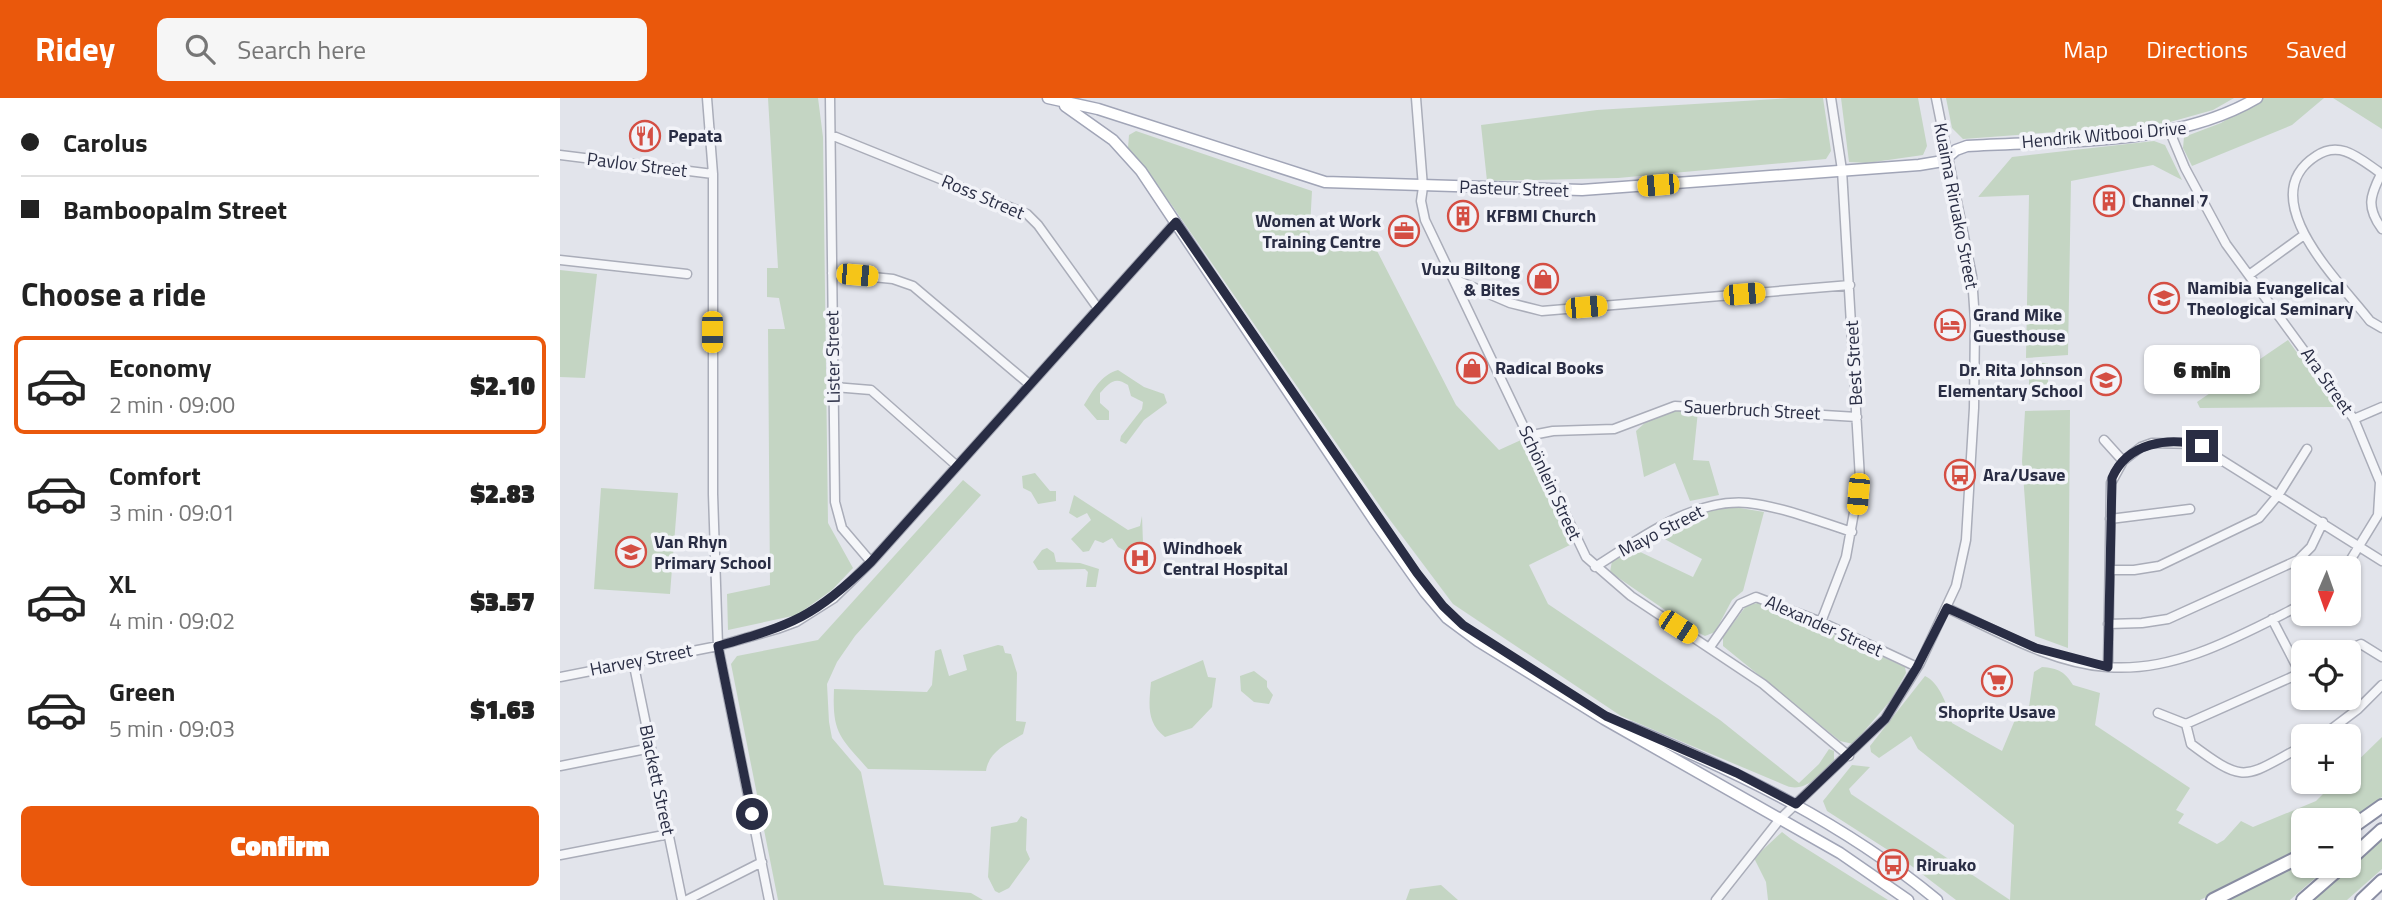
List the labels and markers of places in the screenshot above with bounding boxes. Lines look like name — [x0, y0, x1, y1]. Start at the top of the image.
restaurant icon: Pepata — [628, 119, 662, 153]
place label: Pepata — [668, 122, 723, 149]
building icon: Channel 7 — [2092, 184, 2126, 218]
place label: Channel 7 — [2132, 187, 2209, 214]
building icon: KFBMI Church — [1446, 199, 1480, 233]
place label: KFBMI Church — [1486, 202, 1596, 229]
place label: Women at Work Training Centre — [1255, 207, 1382, 255]
office icon: Women at Work Training Centre — [1387, 214, 1421, 248]
place label: Vuzu Biltong & Bites — [1421, 255, 1520, 303]
shop icon: Vuzu Biltong & Bites — [1526, 262, 1560, 296]
place label: Namibia Evangelical Theological Seminary — [2187, 274, 2353, 322]
school or university icon: Namibia Evangelical Theological Seminary — [2147, 281, 2181, 315]
place label: Grand Mike Guesthouse — [1973, 301, 2065, 349]
hotel icon: Grand Mike Guesthouse — [1933, 308, 1967, 342]
shop icon: Radical Books — [1455, 351, 1489, 385]
place label: Radical Books — [1495, 354, 1604, 381]
place label: Dr. Rita Johnson Elementary School — [1938, 356, 2083, 404]
school or university icon: Dr. Rita Johnson Elementary School — [2089, 363, 2123, 397]
bus stop icon: Ara/Usave — [1943, 458, 1977, 492]
place label: Ara/Usave — [1983, 461, 2065, 488]
place label: Van Rhyn Primary School — [654, 528, 772, 576]
place label: Windhoek Central Hospital — [1163, 534, 1288, 582]
school or university icon: Van Rhyn Primary School — [614, 535, 648, 569]
hospital icon: Windhoek Central Hospital — [1123, 541, 1157, 575]
supermarket icon: Shoprite Usave — [1980, 664, 2014, 698]
place label: Shoprite Usave — [1938, 698, 2056, 725]
bus stop icon: Riruako — [1876, 848, 1910, 882]
place label: Riruako — [1916, 851, 1976, 878]

